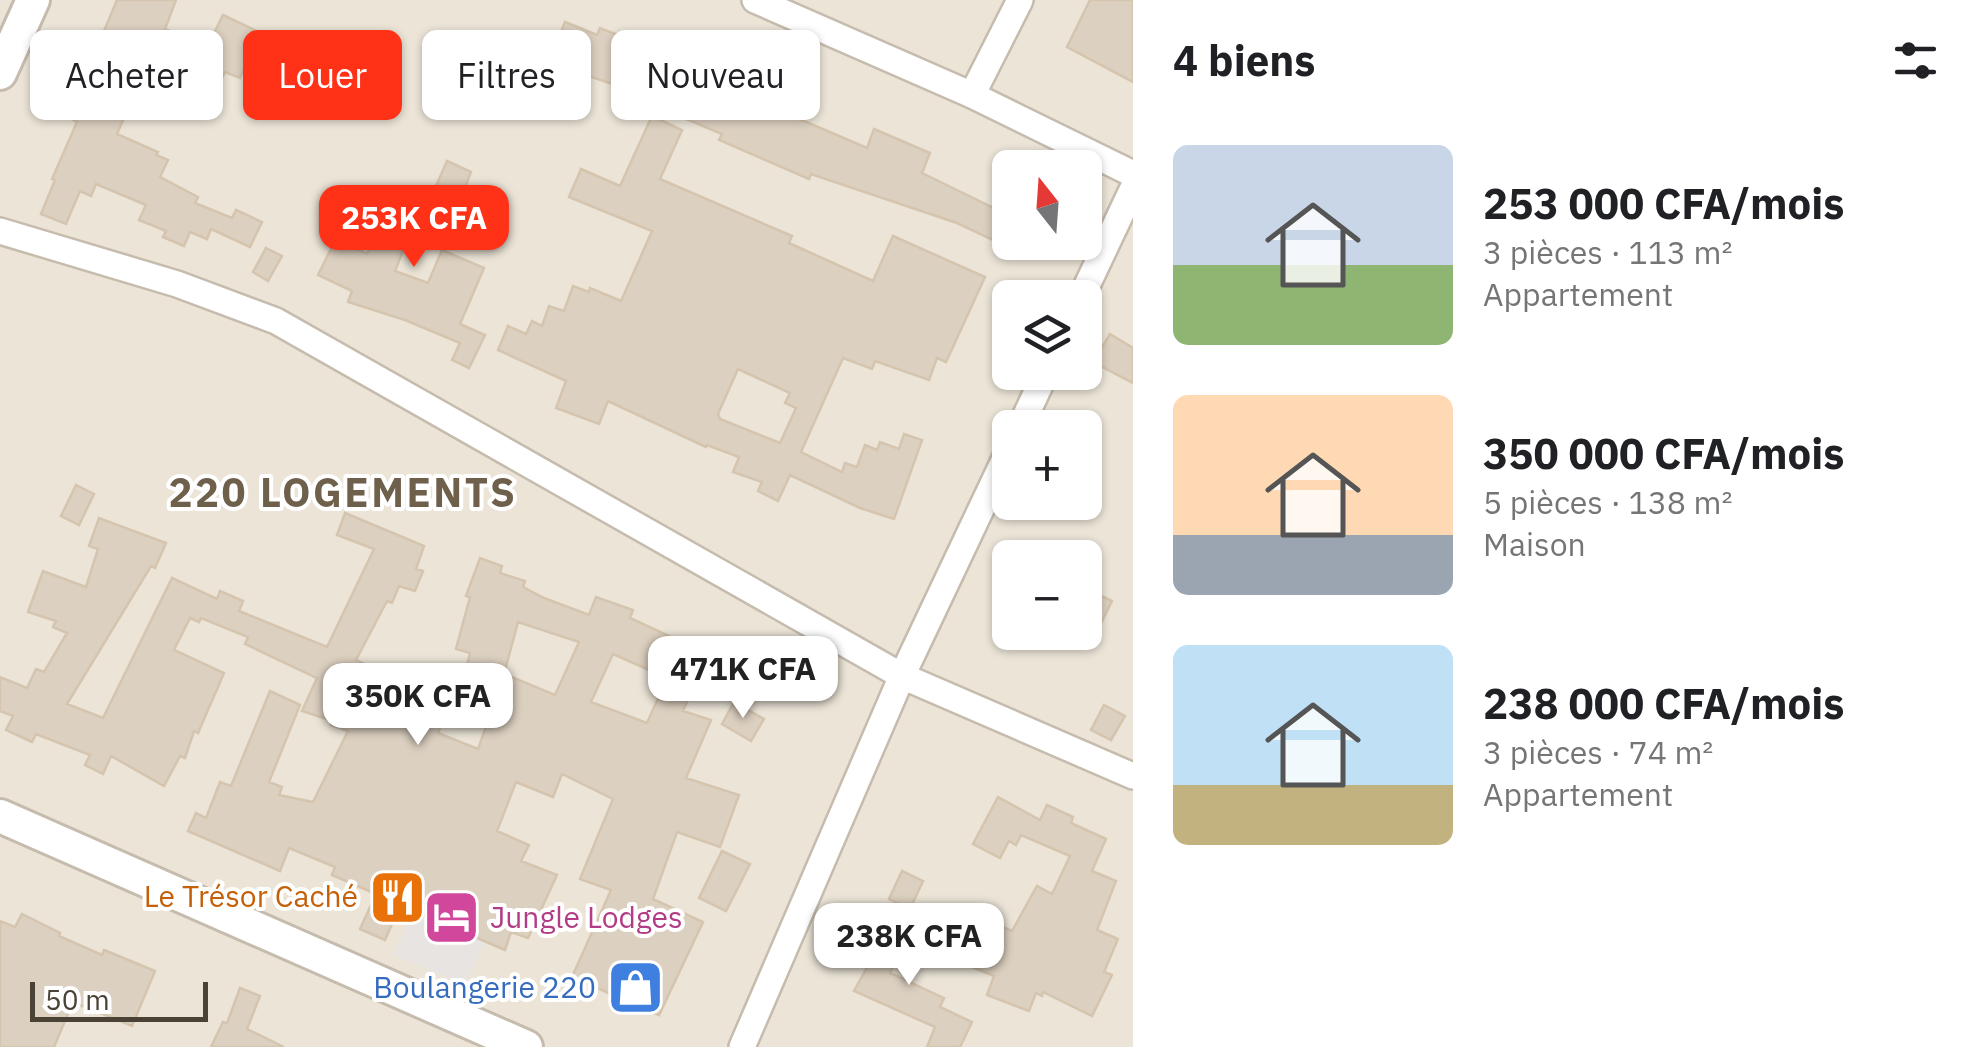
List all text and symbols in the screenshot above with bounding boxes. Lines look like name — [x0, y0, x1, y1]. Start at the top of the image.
chip: Acheter — [30, 30, 223, 120]
chip: Louer — [243, 30, 402, 120]
chip: Filtres — [422, 30, 591, 120]
chip: Nouveau — [611, 30, 820, 120]
text: 4 biens — [1173, 33, 1315, 88]
icon: filters — [1888, 33, 1943, 88]
north arrow — [992, 150, 1102, 260]
map controls — [992, 150, 1102, 650]
text: 253 000 CFA/mois — [1483, 176, 1844, 231]
pin: 253K CFA — [311, 185, 517, 270]
icon: home — [1253, 185, 1373, 305]
text: 253K CFA — [341, 196, 487, 238]
text: 3 pièces · 113 m² — [1483, 231, 1733, 273]
text: Appartement — [1483, 273, 1673, 315]
button: layers — [992, 280, 1102, 390]
button: + — [992, 410, 1102, 520]
text: 350 000 CFA/mois — [1483, 426, 1844, 481]
icon: home — [1253, 435, 1373, 555]
district label: 220 LOGEMENTS — [169, 466, 517, 518]
text: 5 pièces · 138 m² — [1483, 481, 1733, 523]
text: Maison — [1483, 523, 1586, 565]
button: − — [992, 540, 1102, 650]
pin: 471K CFA — [640, 636, 846, 721]
text: 471K CFA — [670, 647, 816, 689]
pin: 350K CFA — [315, 663, 521, 748]
text: 350K CFA — [345, 674, 491, 716]
text: 238 000 CFA/mois — [1483, 676, 1844, 731]
icon: home — [1253, 685, 1373, 805]
text: 3 pièces · 74 m² — [1483, 731, 1713, 773]
text: Appartement — [1483, 773, 1673, 815]
restaurant icon: Le Trésor Caché — [367, 867, 427, 927]
place label: Le Trésor Caché — [144, 876, 358, 915]
hotel icon: Jungle Lodges — [421, 888, 481, 948]
place label: Jungle Lodges — [490, 897, 683, 936]
pin: 238K CFA — [806, 903, 1012, 988]
text: 238K CFA — [836, 914, 982, 956]
shop icon: Boulangerie 220 — [605, 958, 665, 1018]
place label: Boulangerie 220 — [373, 967, 596, 1006]
scale bar — [30, 977, 208, 1022]
text: 50 m — [45, 981, 110, 1018]

